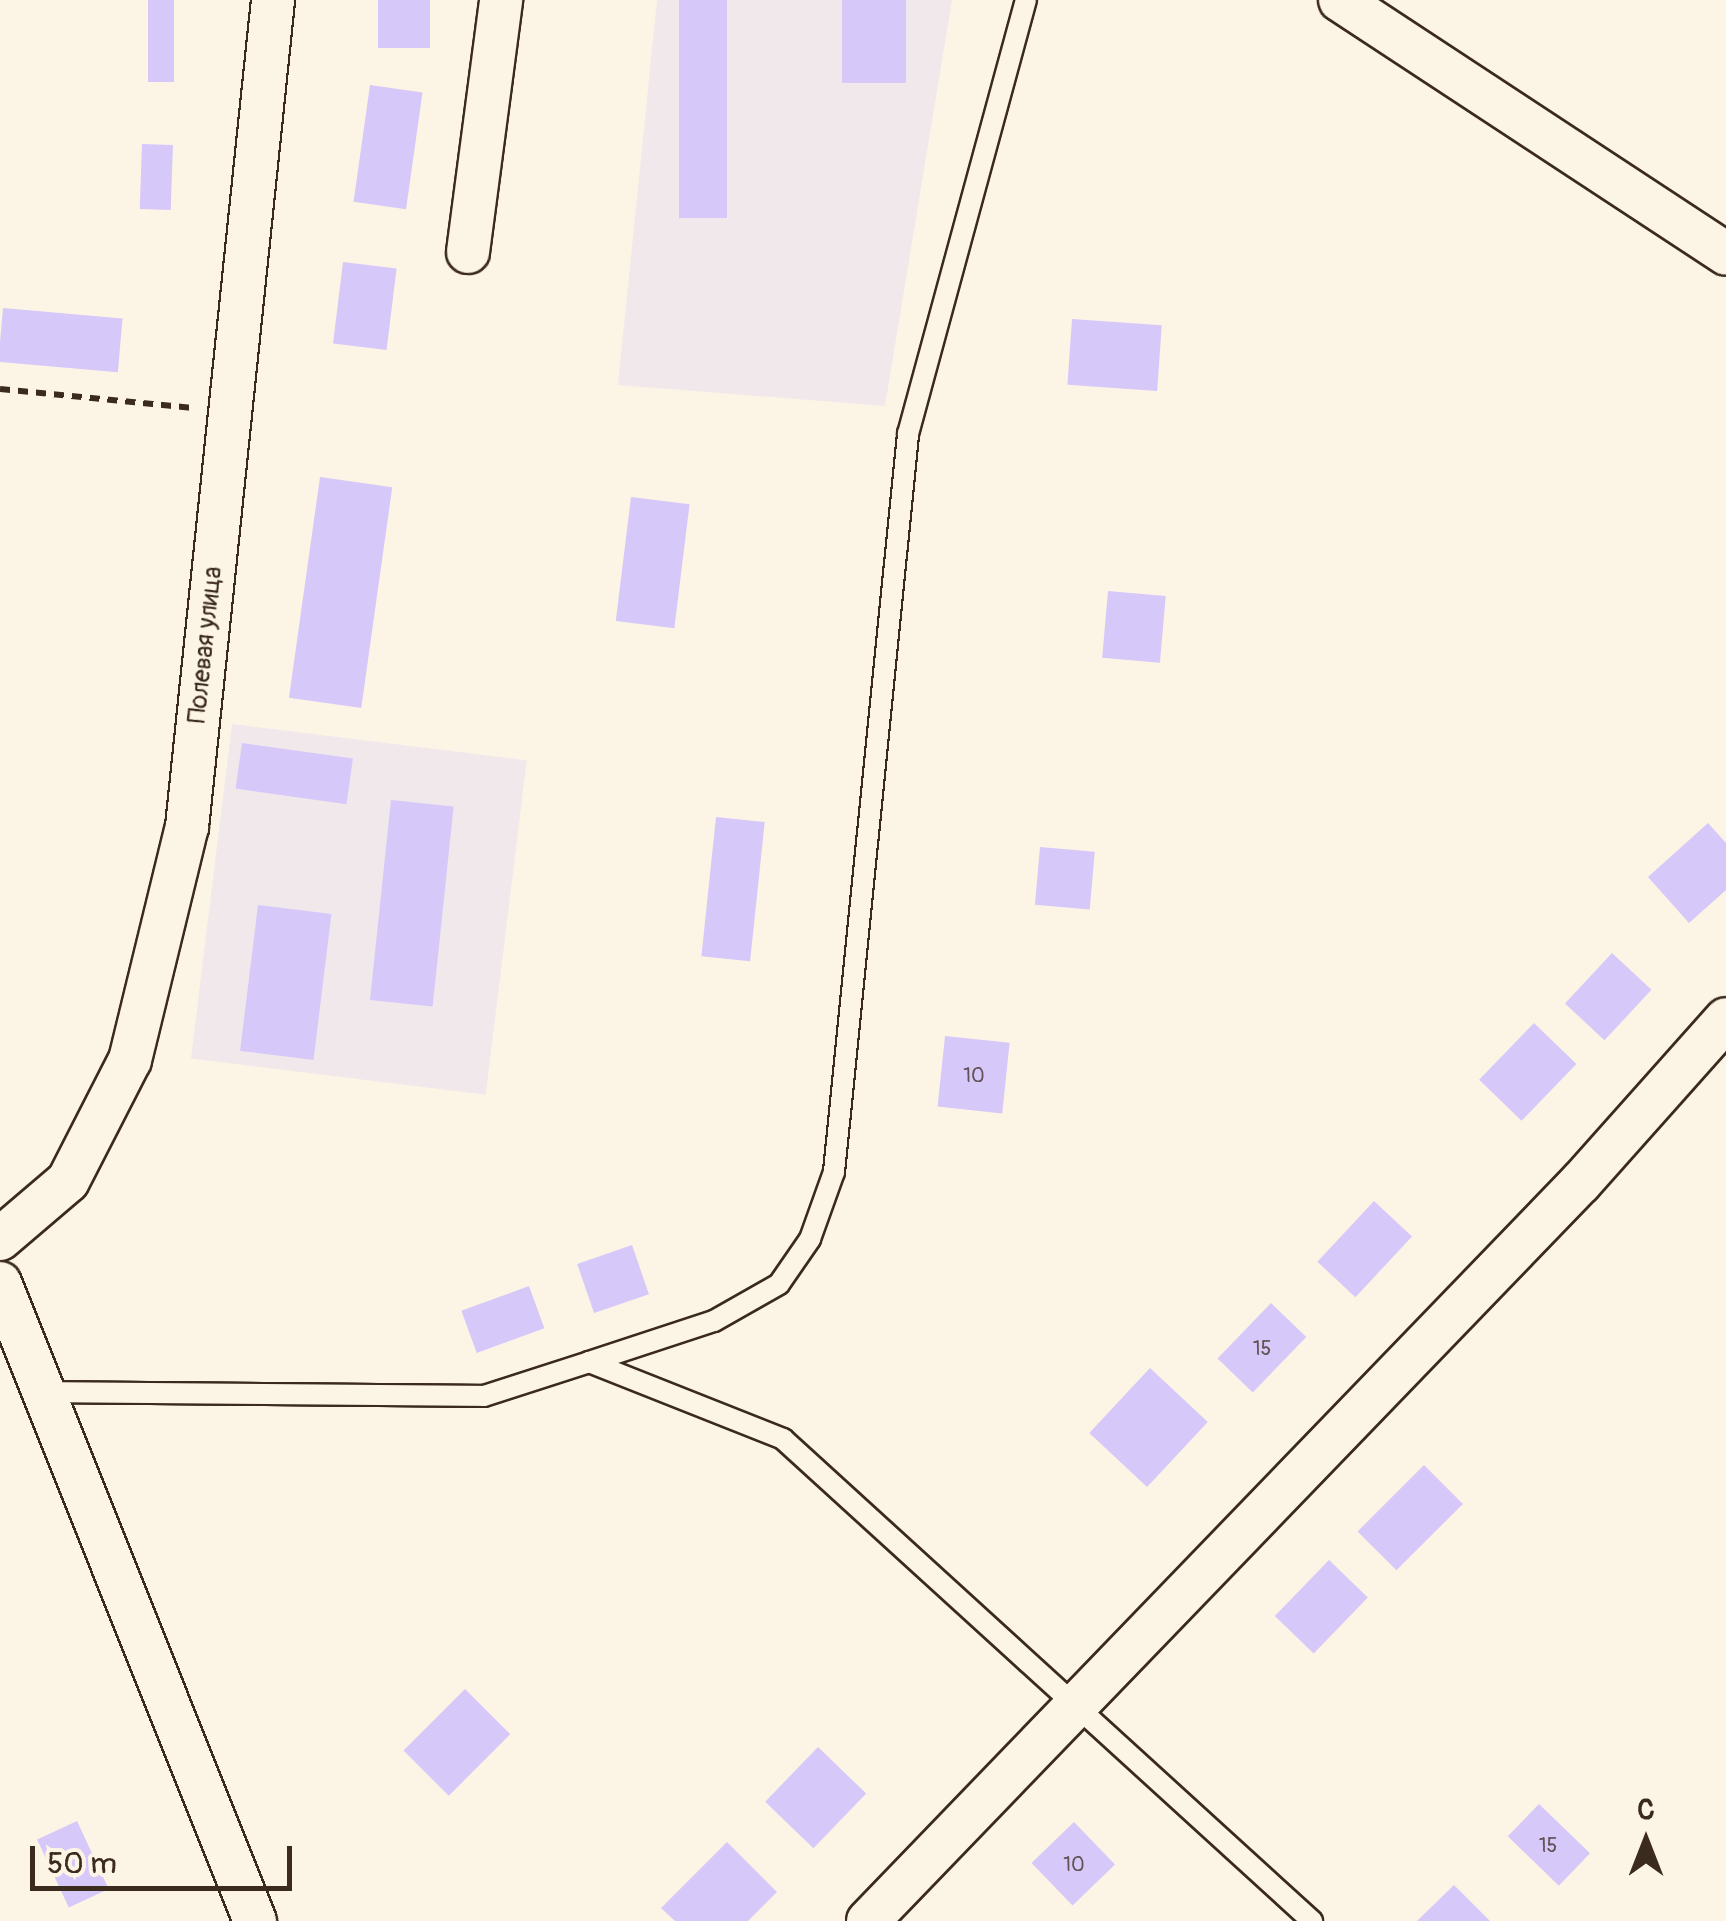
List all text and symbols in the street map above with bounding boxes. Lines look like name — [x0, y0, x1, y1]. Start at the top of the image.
street label: Полевая улица — [183, 565, 229, 725]
house number: 10 — [963, 1063, 985, 1087]
house number: 15 — [1253, 1336, 1271, 1360]
north arrow — [1596, 1791, 1696, 1891]
text: С — [1637, 1793, 1655, 1828]
scale bar — [35, 1826, 298, 1888]
house number: 15 — [1539, 1833, 1557, 1857]
text: 50 m — [47, 1845, 117, 1882]
house number: 10 — [1063, 1852, 1085, 1876]

